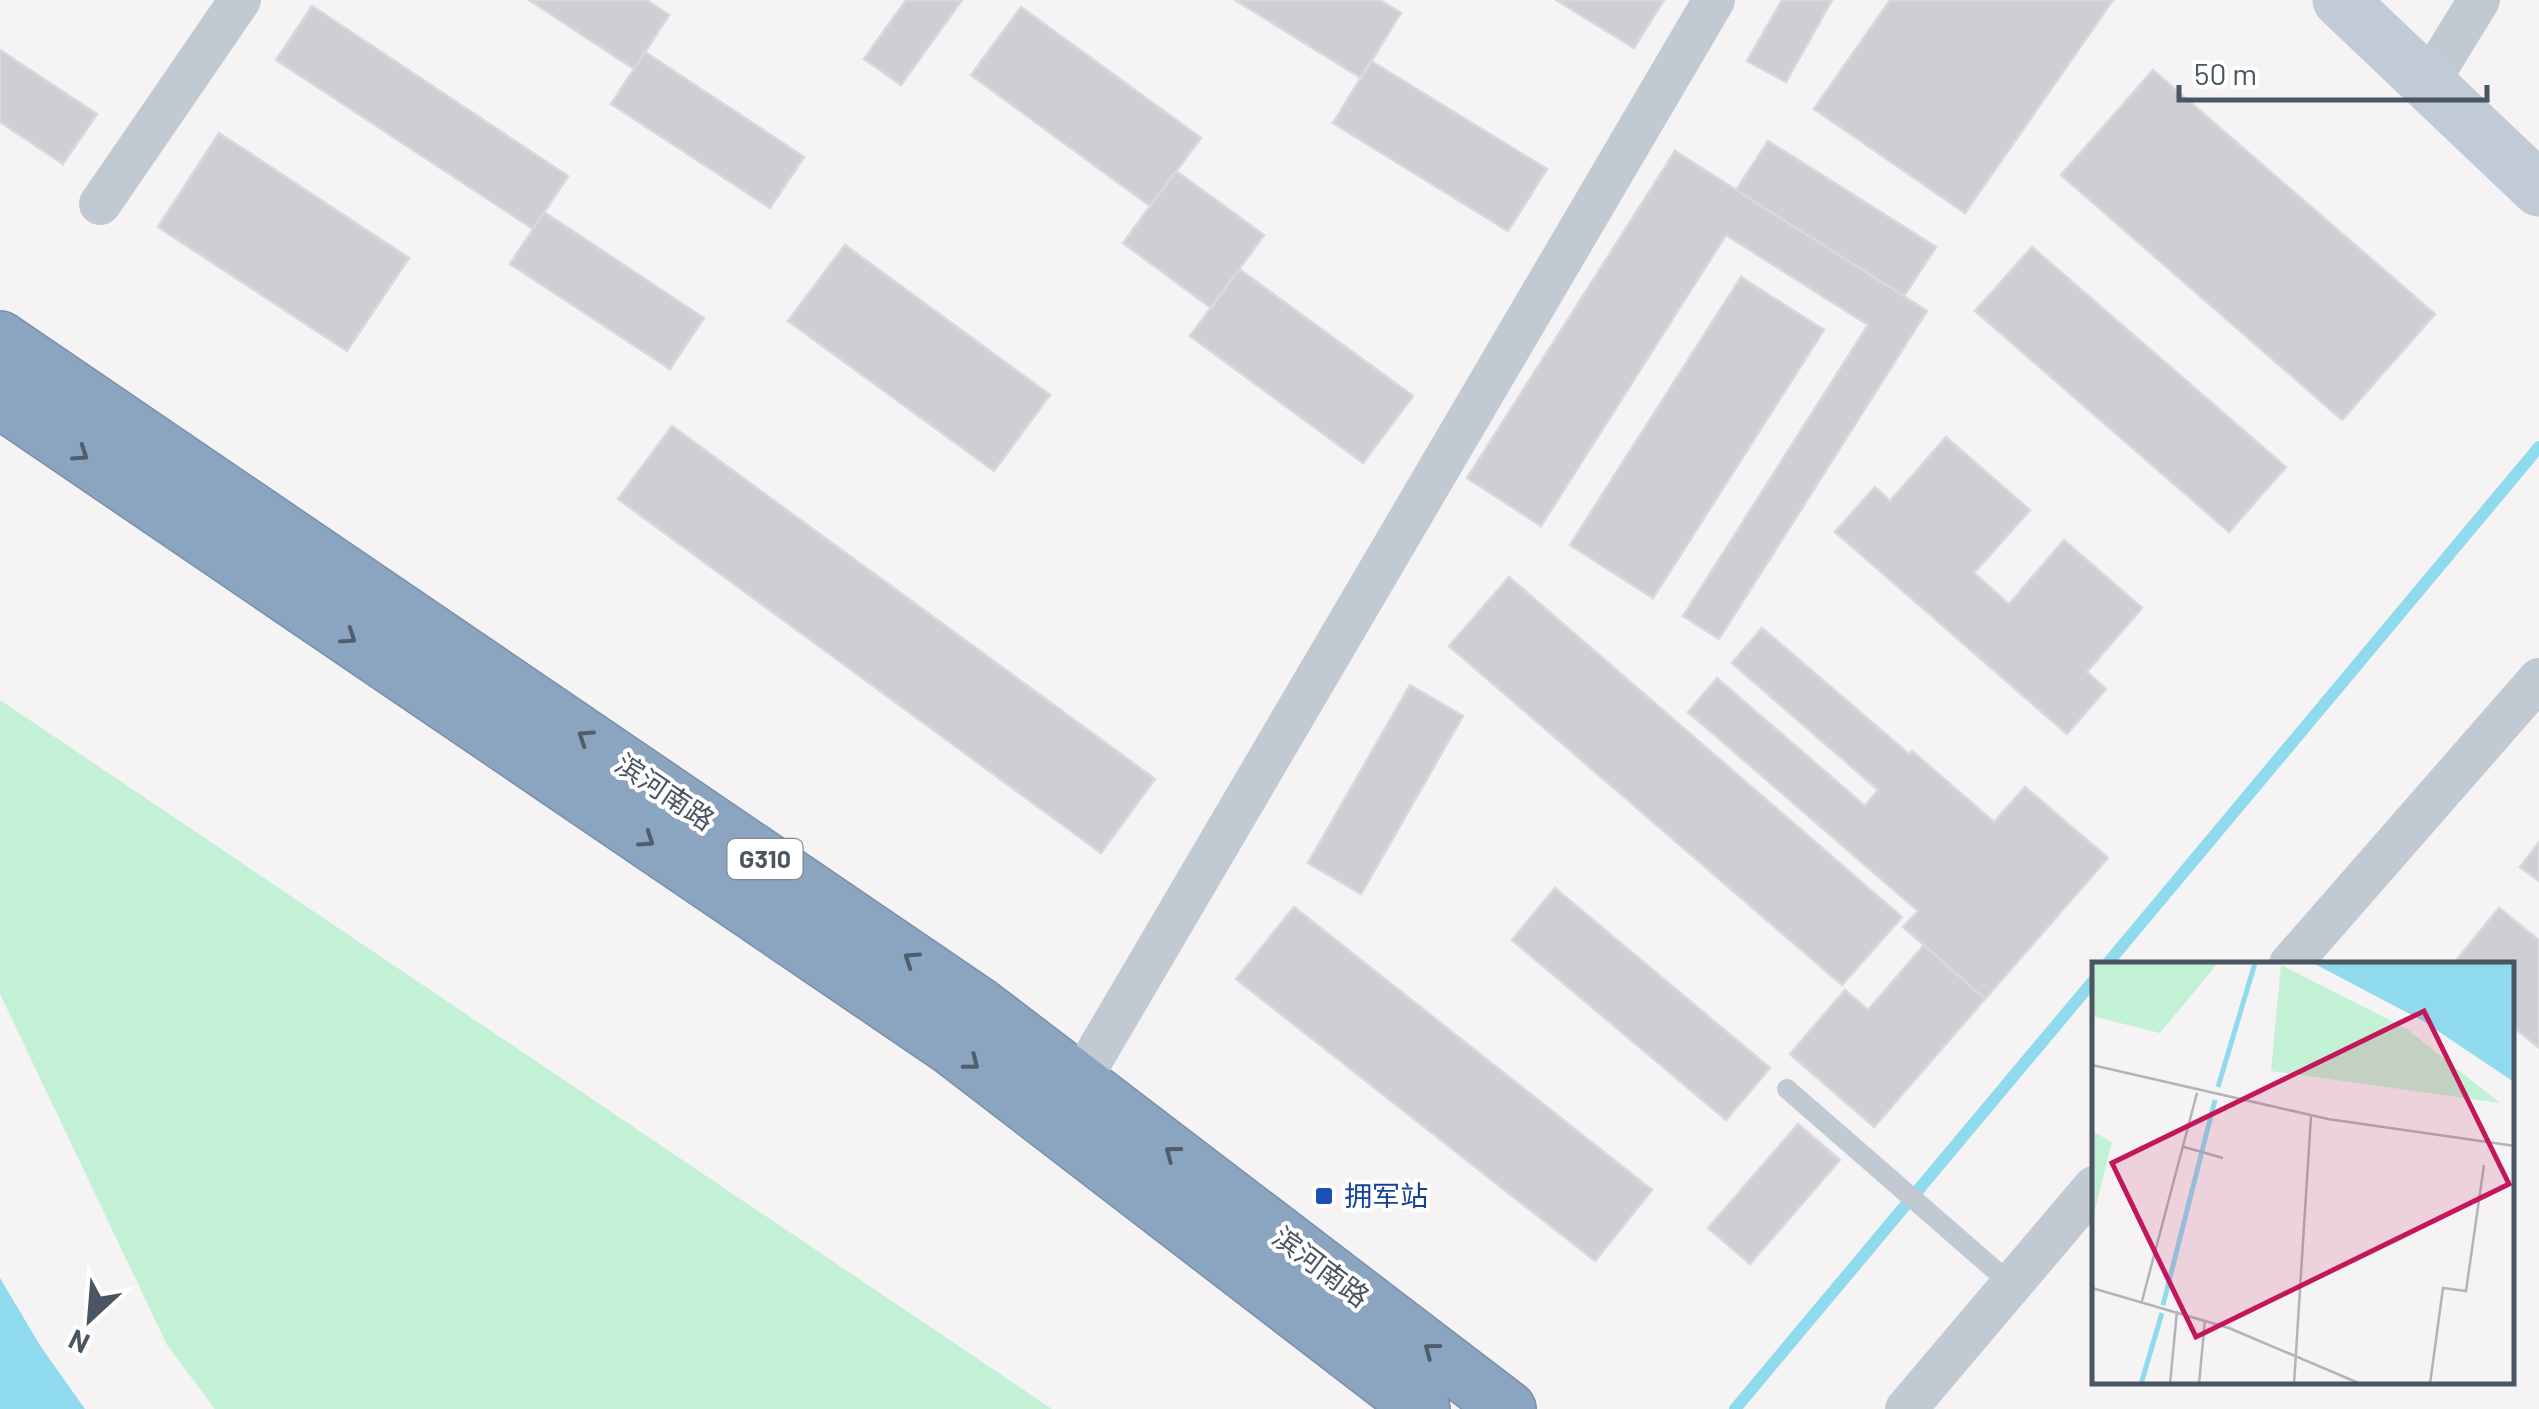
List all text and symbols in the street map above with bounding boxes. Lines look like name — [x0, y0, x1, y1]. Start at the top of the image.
scale bar — [2179, 40, 2486, 102]
text: 50 m — [2194, 55, 2257, 91]
one-way arrow — [70, 442, 88, 461]
one-way arrow — [338, 625, 357, 643]
one-way arrow — [577, 731, 596, 749]
street label: 滨河南路 — [610, 746, 721, 837]
one-way arrow — [635, 828, 654, 846]
road number: G310 — [728, 839, 802, 879]
one-way arrow — [904, 953, 922, 972]
inset map — [2092, 962, 2514, 1384]
one-way arrow — [961, 1052, 979, 1069]
one-way arrow — [1165, 1147, 1183, 1165]
place label: 拥军站 — [1344, 1178, 1428, 1212]
marker: 拥军站 — [1313, 1185, 1335, 1207]
street label: 滨河南路 — [1267, 1219, 1377, 1313]
north arrow — [40, 1269, 140, 1369]
text: N — [63, 1323, 94, 1362]
one-way arrow — [1424, 1344, 1442, 1362]

